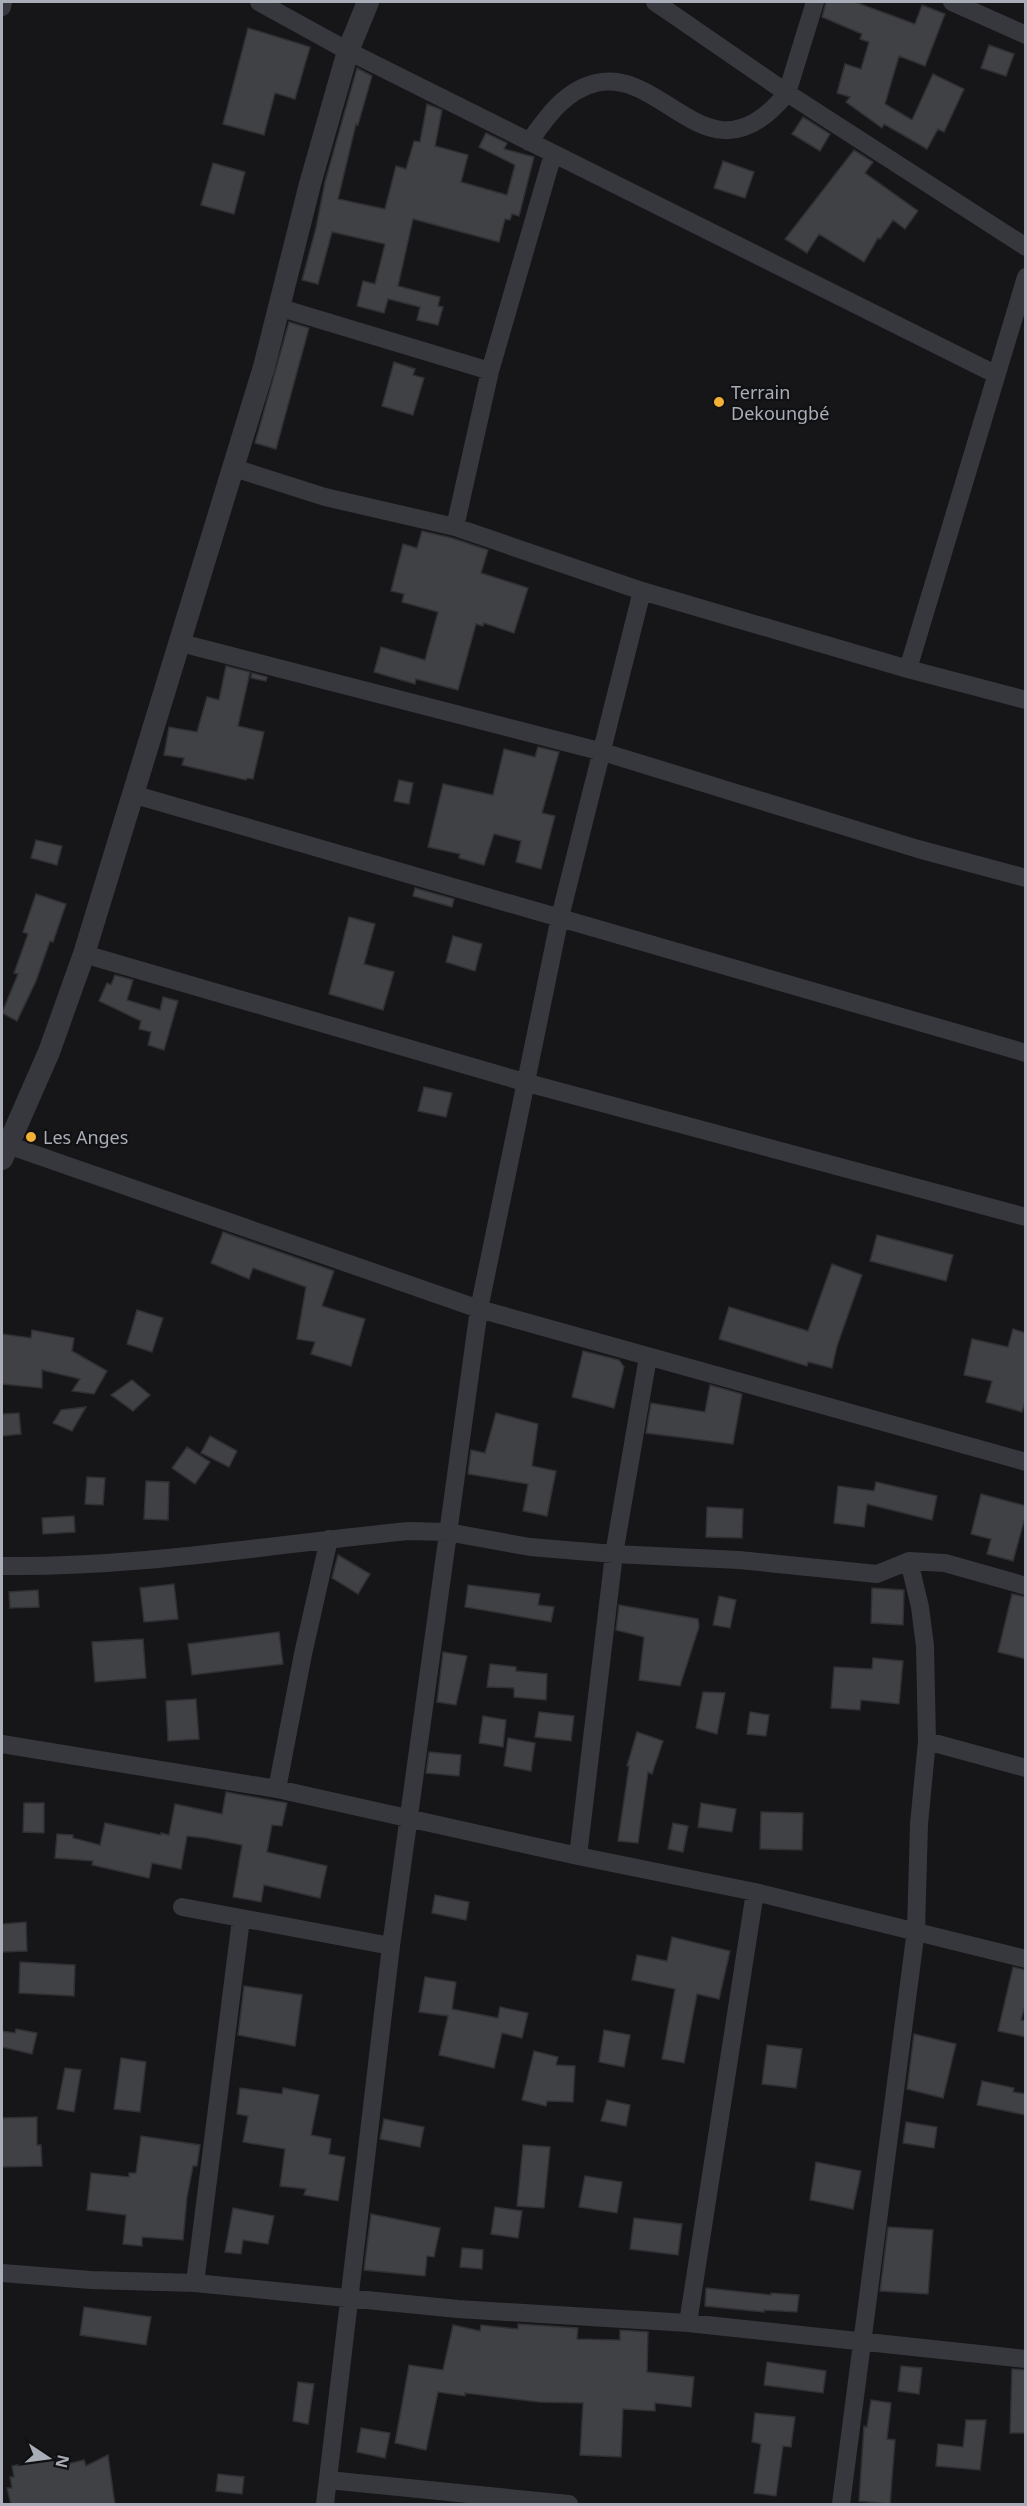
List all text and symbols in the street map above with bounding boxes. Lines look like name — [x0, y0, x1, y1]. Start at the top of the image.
place label: Terrain Dekoungbé — [731, 380, 829, 425]
marker: Terrain Dekoungbé — [712, 395, 726, 409]
place label: Les Anges — [43, 1125, 128, 1149]
marker: Les Anges — [24, 1130, 38, 1144]
north arrow — [18, 2428, 78, 2488]
text: N — [50, 2453, 75, 2470]

